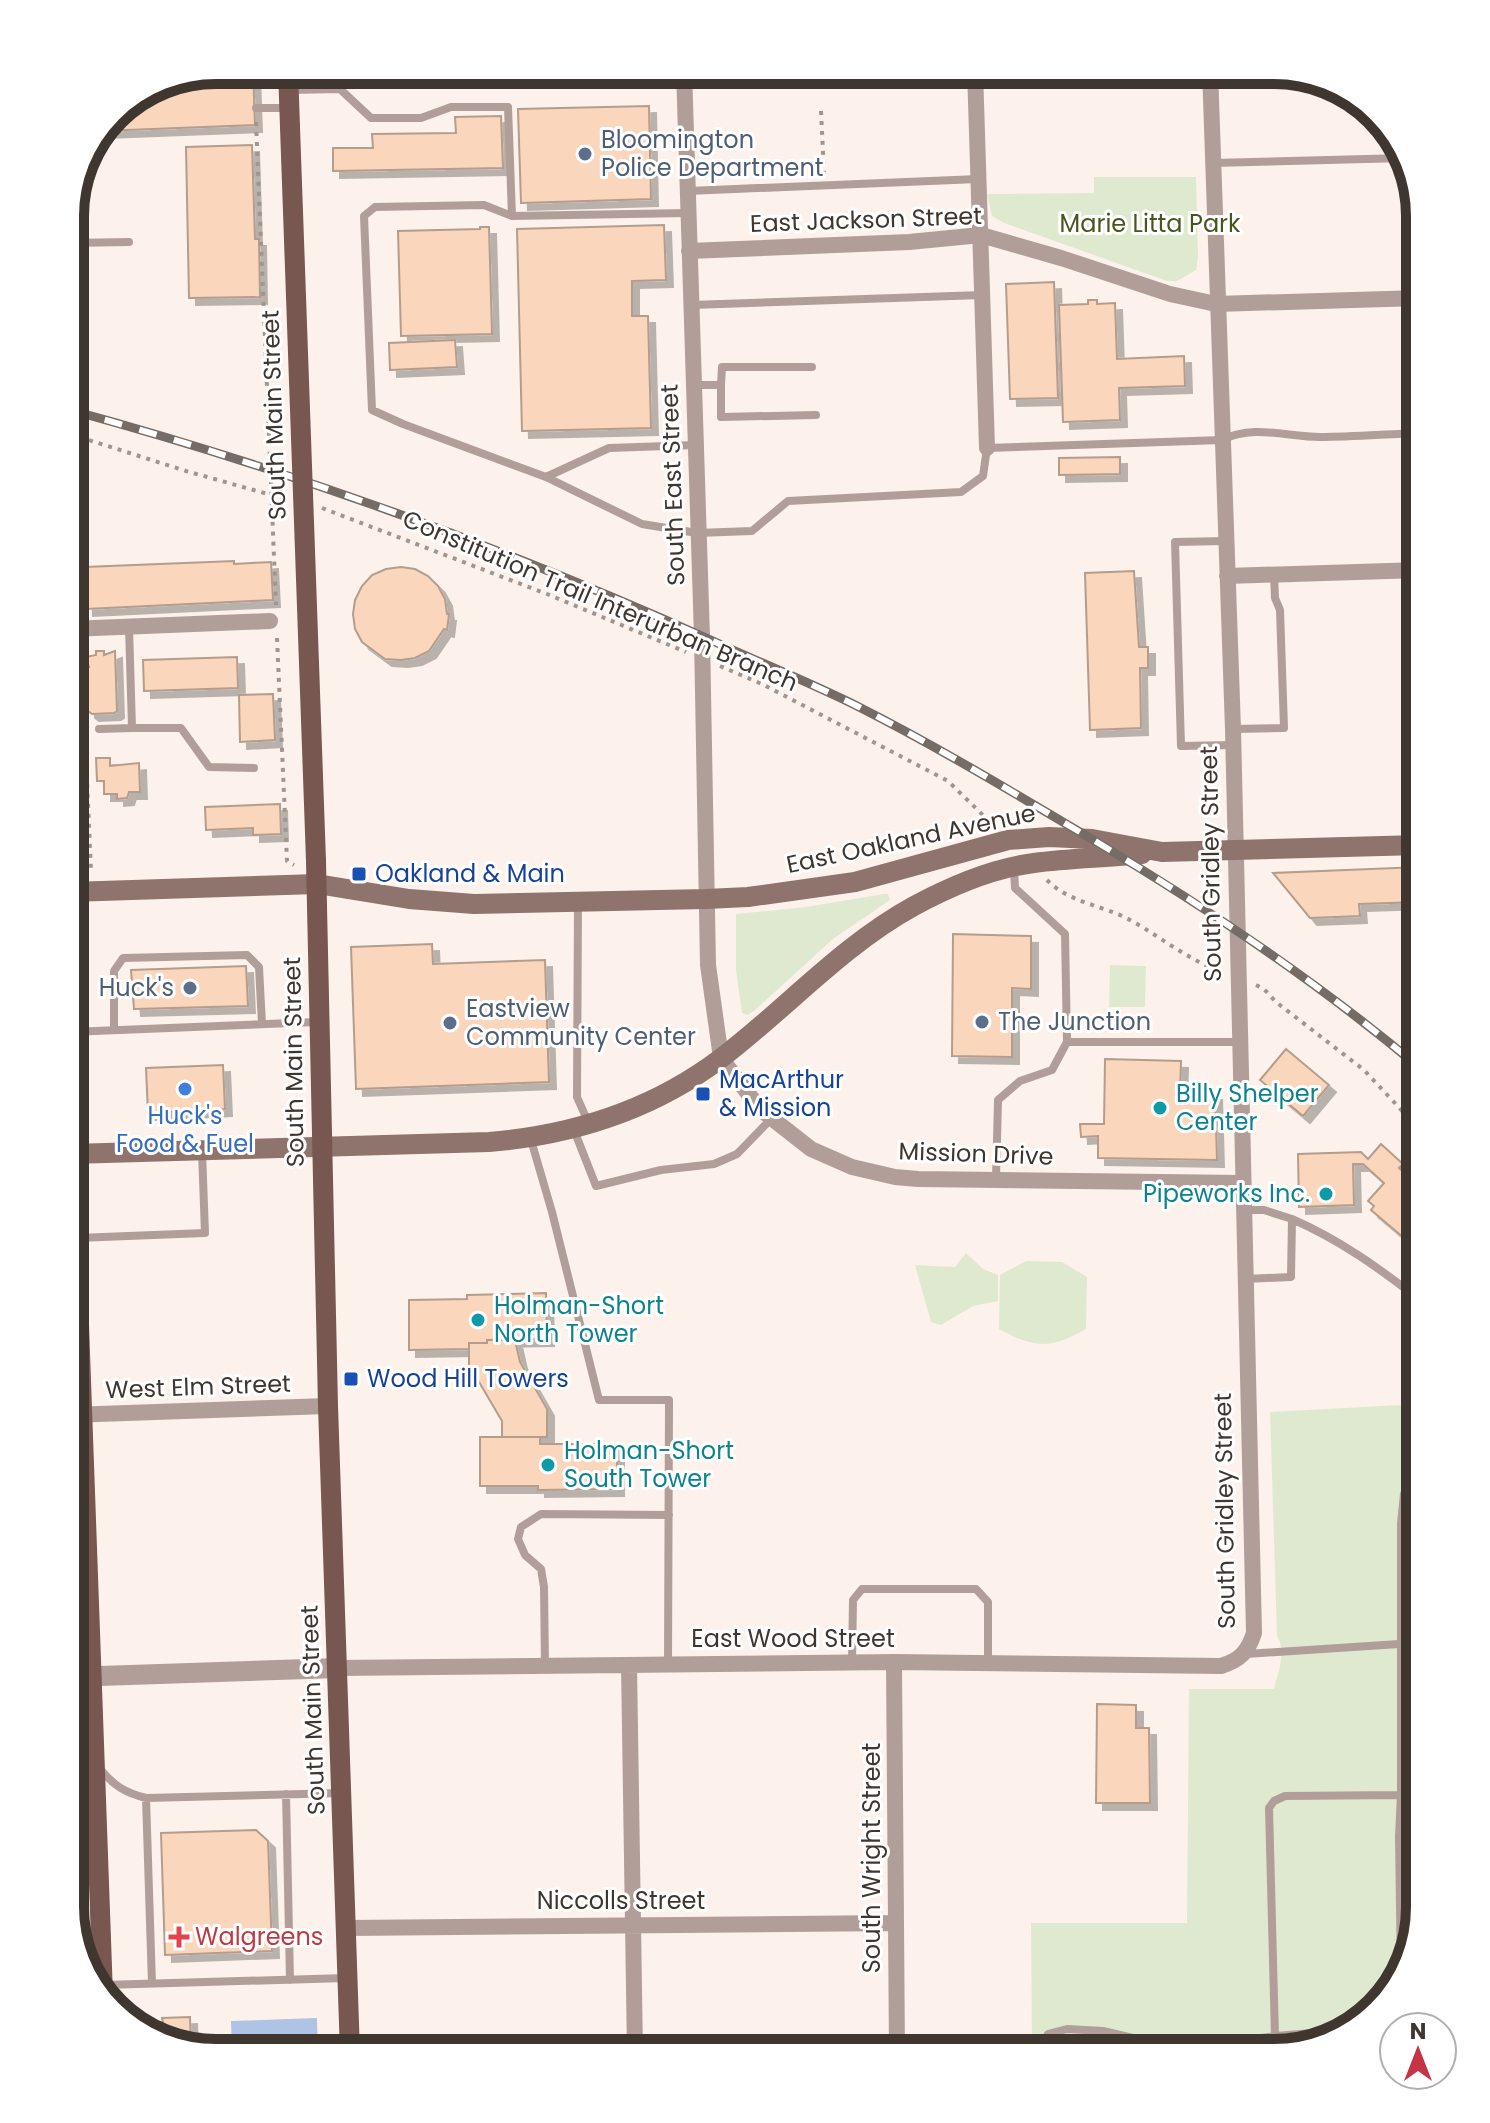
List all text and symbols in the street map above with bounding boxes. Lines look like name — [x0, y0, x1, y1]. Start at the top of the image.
place label: Bloomington Police Department — [601, 123, 824, 184]
marker: Bloomington Police Department — [576, 145, 594, 163]
street label: East Jackson Street — [749, 199, 982, 240]
park label: Marie Litta Park — [1060, 207, 1241, 240]
street label: South Main Street — [253, 309, 294, 521]
street label: South East Street — [652, 384, 693, 586]
street label: Constitution Trail Interurban Branch — [398, 502, 803, 699]
street label: South Gridley Street — [1192, 746, 1229, 982]
street label: East Oakland Avenue — [783, 796, 1039, 881]
place label: Oakland & Main — [375, 857, 565, 890]
marker: Oakland & Main — [350, 865, 368, 883]
street label: South Main Street — [275, 957, 312, 1167]
place label: Huck's — [99, 971, 174, 1004]
marker: Huck's — [181, 979, 199, 997]
place label: Eastview Community Center — [466, 992, 696, 1053]
place label: The Junction — [998, 1005, 1151, 1038]
marker: The Junction — [973, 1013, 991, 1031]
marker: Eastview Community Center — [441, 1014, 459, 1032]
place label: MacArthur & Mission — [719, 1063, 844, 1124]
place label: Billy Shelper Center — [1176, 1077, 1319, 1138]
marker: Huck's Food & Fuel — [176, 1080, 194, 1098]
marker: MacArthur & Mission — [694, 1085, 712, 1103]
place label: Huck's Food & Fuel — [116, 1099, 254, 1160]
marker: Billy Shelper Center — [1151, 1099, 1169, 1117]
street label: Mission Drive — [898, 1134, 1054, 1173]
place label: Pipeworks Inc. — [1143, 1177, 1310, 1210]
marker: Pipeworks Inc. — [1317, 1185, 1335, 1203]
place label: Holman-Short North Tower — [494, 1289, 664, 1350]
marker: Holman-Short North Tower — [469, 1311, 487, 1329]
place label: Wood Hill Towers — [367, 1362, 569, 1395]
street label: West Elm Street — [105, 1367, 291, 1406]
marker: Wood Hill Towers — [342, 1370, 360, 1388]
street label: South Gridley Street — [1206, 1393, 1243, 1629]
place label: Holman-Short South Tower — [564, 1434, 734, 1495]
marker: Holman-Short South Tower — [539, 1456, 557, 1474]
street label: South Main Street — [292, 1604, 333, 1816]
street label: East Wood Street — [691, 1622, 895, 1655]
street label: South Wright Street — [855, 1743, 888, 1973]
street label: Niccolls Street — [537, 1884, 705, 1917]
place label: Walgreens — [195, 1920, 323, 1953]
marker: Walgreens — [170, 1928, 188, 1946]
north arrow — [1378, 2011, 1458, 2091]
text: N — [1410, 2016, 1426, 2047]

